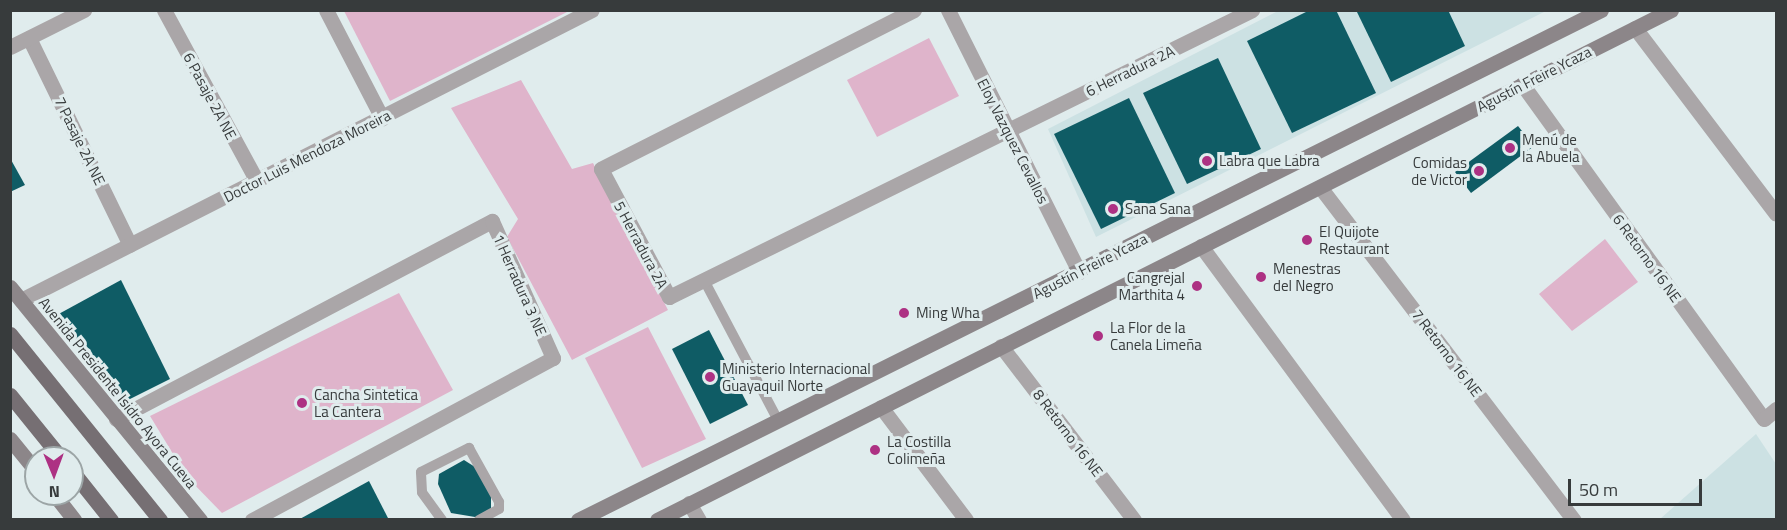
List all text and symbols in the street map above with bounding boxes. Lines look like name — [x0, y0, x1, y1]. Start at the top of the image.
street label: 6 Herradura 2A — [1083, 42, 1177, 100]
street label: Agustín Freire Ycaza — [1474, 42, 1594, 116]
street label: 6 Pasaje 2A NE — [180, 49, 240, 143]
street label: Eloy Vazquez Cevallos — [974, 75, 1052, 207]
street label: 7 Pasaje 2A NE — [51, 94, 109, 188]
street label: Doctor Luis Mendoza Moreira — [220, 106, 394, 206]
place label: Menú de la Abuela — [1522, 130, 1580, 165]
marker: Menú de la Abuela — [1503, 141, 1517, 155]
place label: Labra que Labra — [1219, 152, 1320, 170]
place label: Comidas de Victor — [1411, 153, 1467, 188]
marker: Labra que Labra — [1200, 154, 1214, 168]
marker: Comidas de Victor — [1472, 164, 1486, 178]
street label: 5 Herradura 2A — [610, 198, 672, 292]
place label: Sana Sana — [1125, 200, 1191, 218]
marker: Sana Sana — [1106, 202, 1120, 216]
street label: 6 Retorno 16 NE — [1609, 210, 1685, 306]
place label: El Quijote Restaurant — [1319, 222, 1389, 257]
street label: Agustín Freire Ycaza — [1030, 229, 1150, 303]
street label: 1 Herradura 3 NE — [490, 231, 550, 339]
marker: El Quijote Restaurant — [1300, 233, 1314, 247]
place label: Menestras del Negro — [1273, 259, 1341, 294]
place label: Cangrejal Marthita 4 — [1119, 268, 1185, 303]
marker: Menestras del Negro — [1254, 270, 1268, 284]
marker: Cangrejal Marthita 4 — [1190, 279, 1204, 293]
street label: Avenida Presidente Isidro Ayora Cueva — [35, 294, 201, 492]
place label: Ming Wha — [916, 304, 980, 322]
marker: Ming Wha — [897, 306, 911, 320]
street label: 7 Retorno 16 NE — [1408, 306, 1486, 400]
place label: La Flor de la Canela Limeña — [1110, 318, 1202, 353]
marker: La Flor de la Canela Limeña — [1091, 329, 1105, 343]
place label: Ministerio Internacional Guayaquil Norte — [722, 359, 871, 394]
marker: Ministerio Internacional Guayaquil Norte — [703, 370, 717, 384]
place label: Cancha Sintetica La Cantera — [314, 385, 418, 420]
street label: 8 Retorno 16 NE — [1029, 386, 1107, 480]
marker: Cancha Sintetica La Cantera — [295, 396, 309, 410]
place label: La Costilla Colimeña — [887, 432, 951, 467]
marker: La Costilla Colimeña — [868, 443, 882, 457]
north arrow — [24, 446, 84, 506]
scale bar — [1571, 467, 1704, 505]
text: 50 m — [1579, 476, 1618, 503]
text: N — [49, 480, 60, 504]

